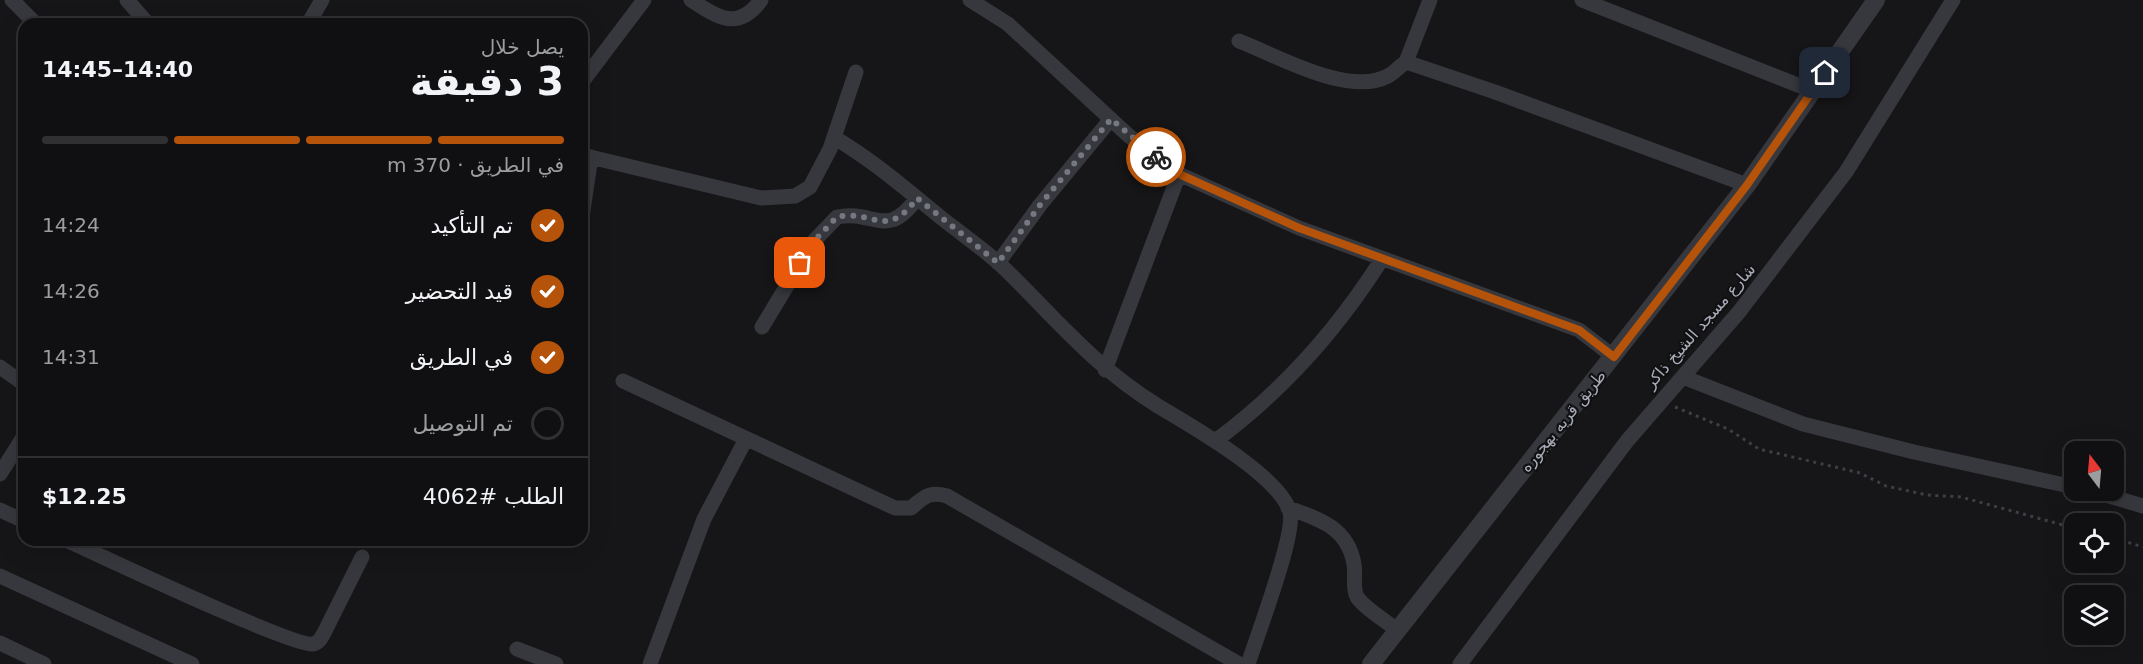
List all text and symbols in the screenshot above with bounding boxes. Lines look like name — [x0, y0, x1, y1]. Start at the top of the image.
text: يصل خلال — [481, 35, 564, 59]
pin — [1799, 47, 1850, 98]
icon: home — [1808, 56, 1841, 89]
text: 14:40–14:45 — [42, 57, 193, 82]
text: 3 دقيقة — [410, 59, 564, 104]
courier — [1126, 127, 1186, 187]
icon: bike — [1140, 141, 1173, 174]
text: في الطريق · 370 m — [387, 153, 564, 177]
icon: check — [531, 209, 564, 242]
text: 14:24 — [42, 213, 100, 237]
text: تم التأكيد — [430, 213, 513, 238]
pin — [774, 237, 825, 288]
icon: bag — [783, 246, 816, 279]
street label: شارع مسجد الشيخ ذاكر — [1640, 260, 1760, 394]
icon: check — [531, 275, 564, 308]
text: 14:26 — [42, 279, 100, 303]
text: قيد التحضير — [406, 279, 513, 304]
icon: check — [531, 341, 564, 374]
text: 14:31 — [42, 345, 100, 369]
text: في الطريق — [410, 345, 513, 370]
street label: طريق قريه بهجوره — [1516, 366, 1611, 476]
text: تم التوصيل — [412, 411, 513, 436]
north arrow — [2064, 441, 2124, 501]
map controls — [2064, 441, 2124, 645]
text: $12.25 — [42, 484, 127, 509]
text: الطلب #4062 — [423, 484, 564, 509]
button: locate — [2064, 513, 2124, 573]
button: layers — [2064, 585, 2124, 645]

